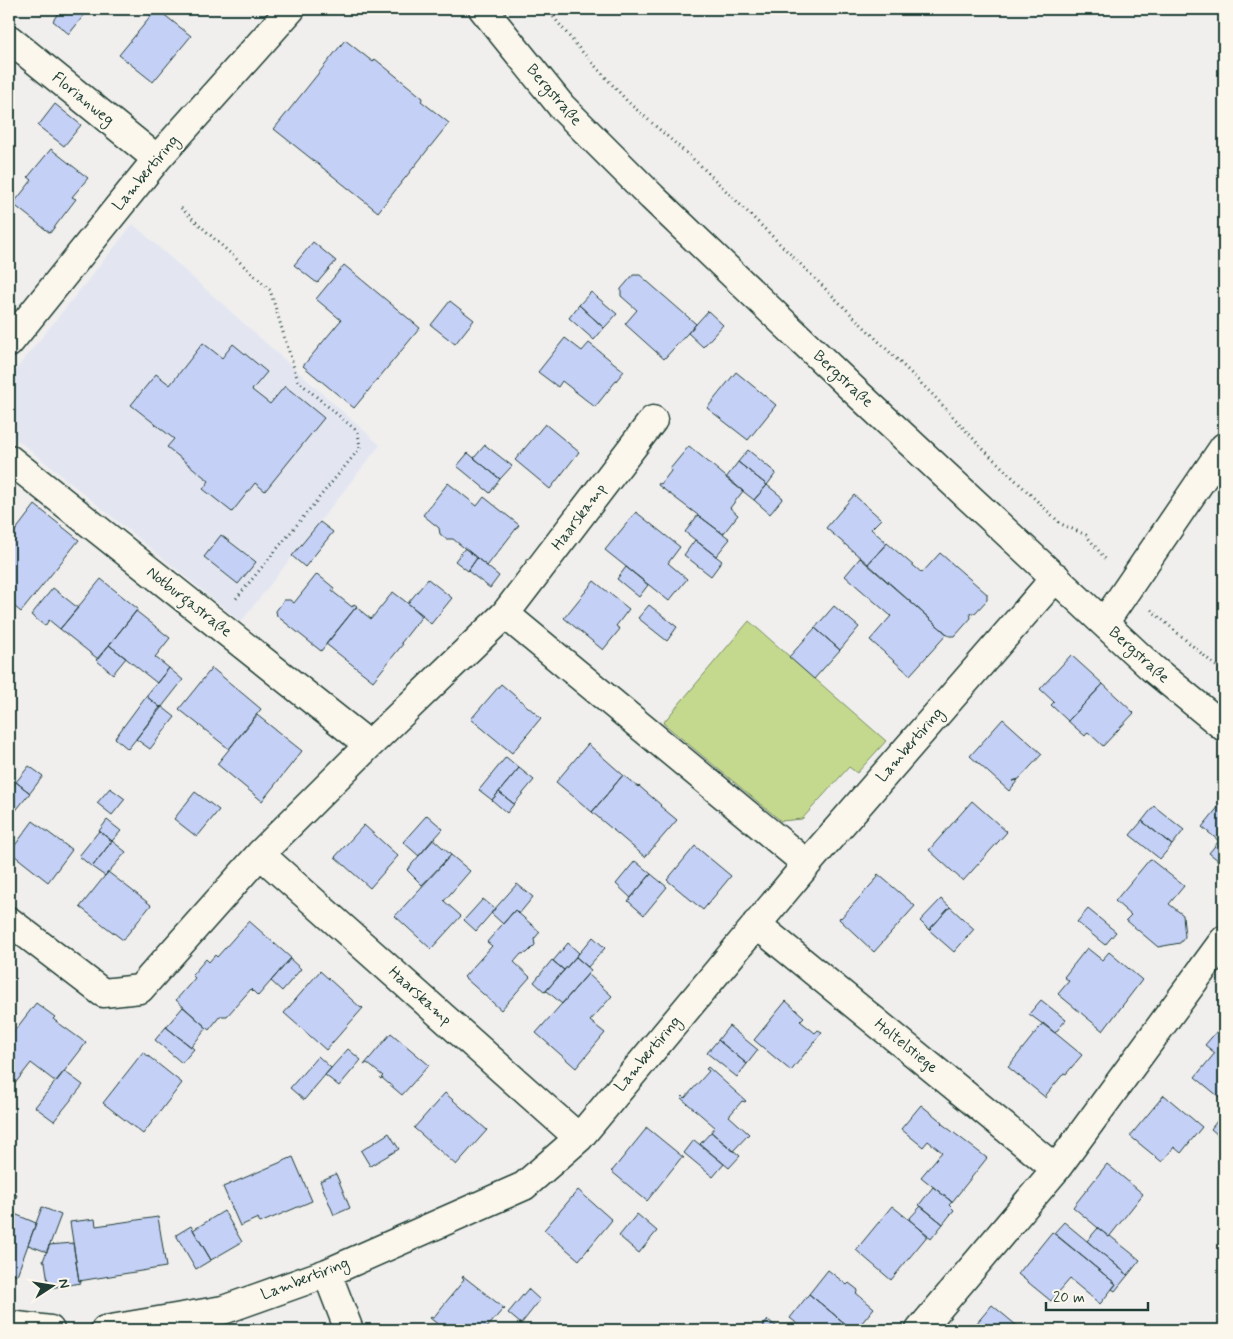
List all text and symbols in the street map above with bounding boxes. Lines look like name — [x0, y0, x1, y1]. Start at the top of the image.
street label: Bergstraße — [521, 60, 587, 131]
street label: Florianweg — [47, 67, 119, 131]
street label: Lambertiring — [108, 131, 185, 216]
street label: Bergstraße — [808, 346, 878, 413]
street label: Haarskamp — [547, 479, 611, 555]
street label: Notburgastraße — [141, 562, 236, 643]
street label: Bergstraße — [1103, 622, 1174, 689]
street label: Lambertiring — [872, 703, 949, 788]
street label: Haarskamp — [384, 962, 456, 1030]
street label: Lambertiring — [610, 1012, 687, 1097]
street label: Holtelstiege — [870, 1014, 943, 1078]
street label: Lambertiring — [258, 1253, 352, 1306]
north arrow — [28, 1262, 78, 1312]
text: N — [54, 1277, 74, 1290]
scale bar — [1046, 1279, 1148, 1311]
text: 20 m — [1053, 1288, 1085, 1308]

